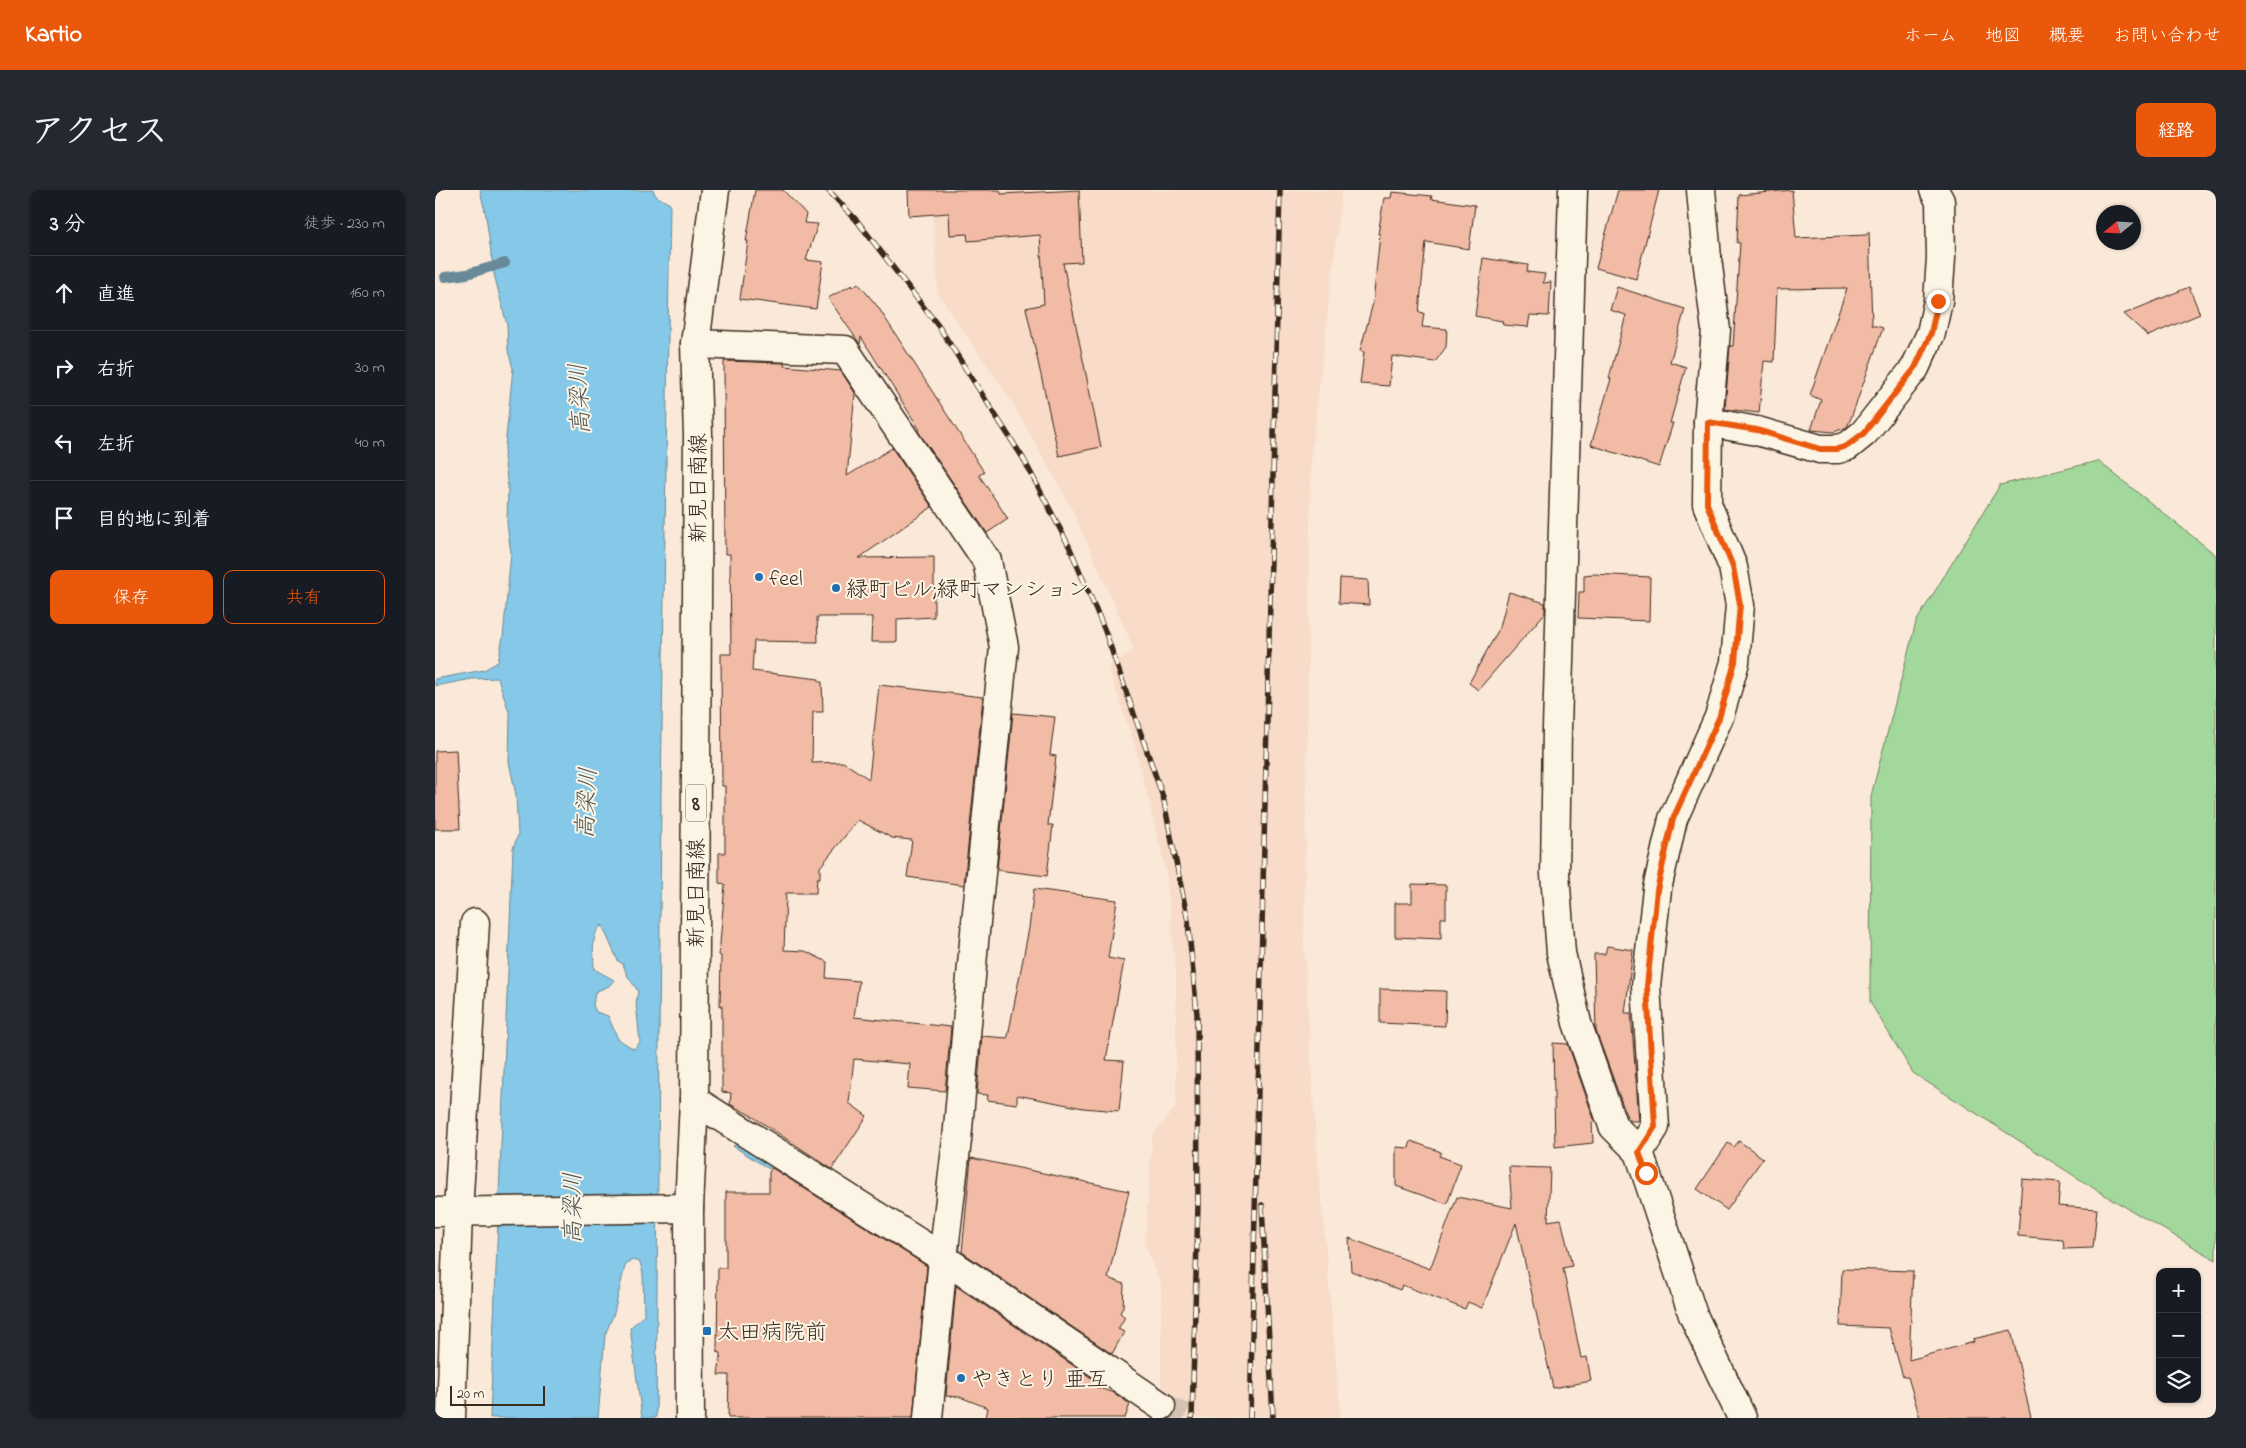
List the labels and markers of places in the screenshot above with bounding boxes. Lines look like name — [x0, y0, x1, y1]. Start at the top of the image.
place label: feel — [769, 564, 803, 596]
marker: feel — [753, 571, 765, 583]
place label: 緑町ビル;緑町マンション — [846, 575, 1090, 607]
marker: 緑町ビル;緑町マンション — [830, 582, 842, 594]
place label: 太田病院前 — [717, 1318, 827, 1350]
marker: 太田病院前 — [701, 1325, 713, 1337]
place label: やきとり 亜互 — [971, 1365, 1109, 1397]
marker: やきとり 亜互 — [955, 1372, 967, 1384]

